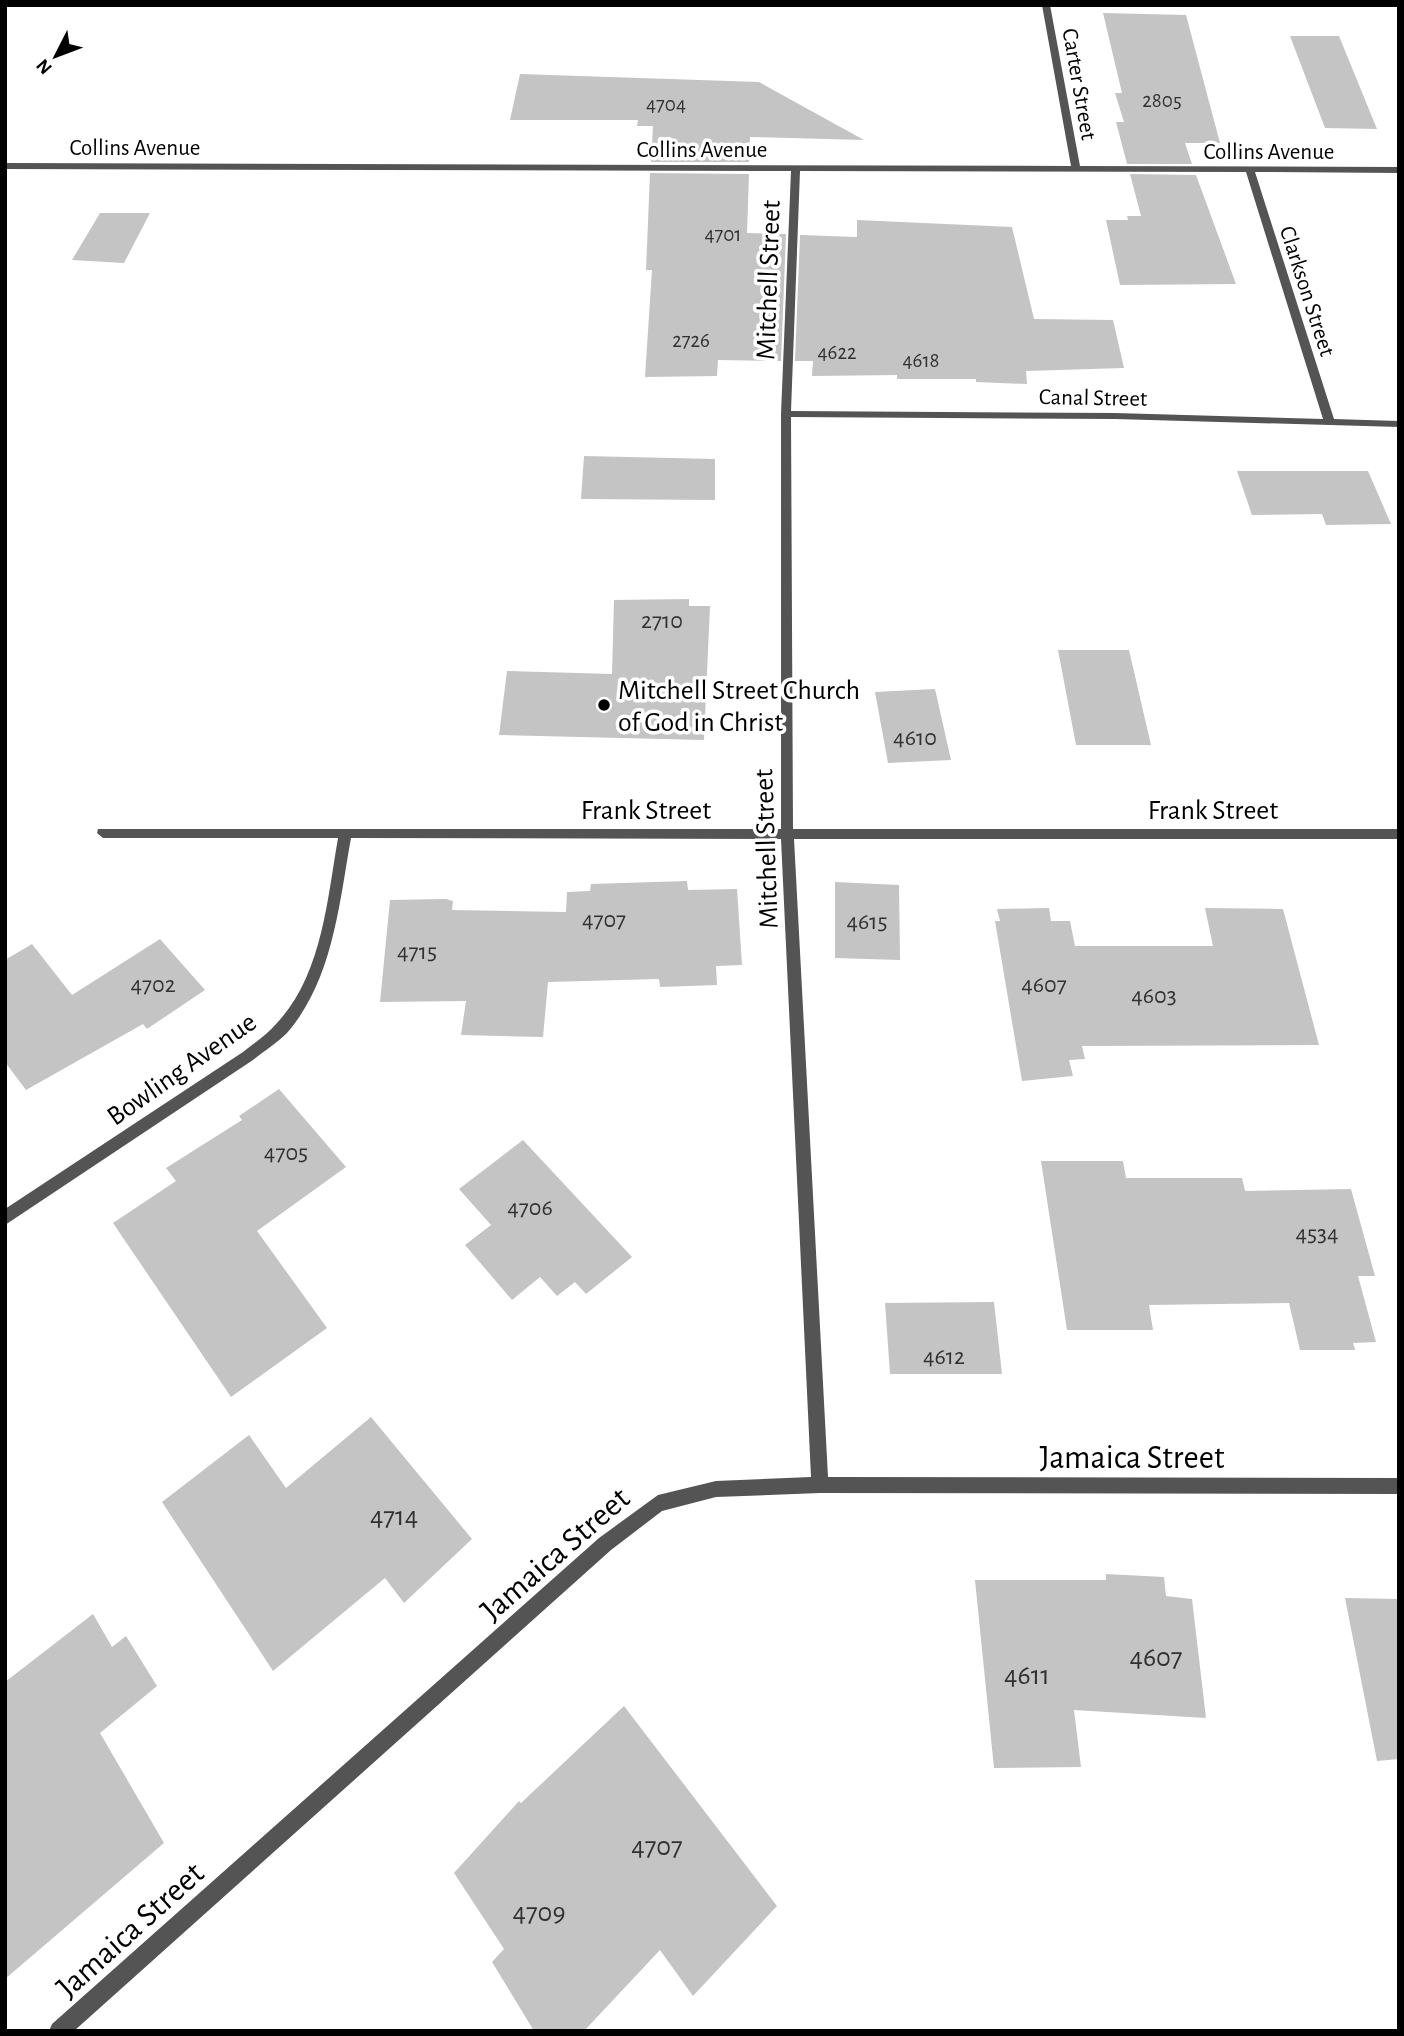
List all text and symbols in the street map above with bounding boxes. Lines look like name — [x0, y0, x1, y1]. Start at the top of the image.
north arrow — [21, 21, 91, 91]
street label: Carter Street — [1057, 27, 1100, 142]
text: N — [33, 55, 56, 78]
house number: 2805 — [1142, 90, 1182, 111]
house number: 4704 — [646, 94, 686, 115]
street label: Collins Avenue — [70, 137, 200, 160]
street label: Collins Avenue — [637, 139, 767, 162]
street label: Collins Avenue — [1204, 141, 1334, 164]
street label: Mitchell Street — [752, 200, 786, 361]
house number: 4701 — [704, 224, 742, 245]
street label: Clarkson Street — [1275, 224, 1339, 360]
house number: 2726 — [672, 330, 710, 351]
house number: 4622 — [817, 342, 857, 363]
house number: 4618 — [902, 350, 940, 371]
street label: Canal Street — [1039, 386, 1148, 411]
house number: 2710 — [641, 609, 683, 633]
place label: Mitchell Street Church of God in Christ — [618, 677, 860, 737]
marker: Mitchell Street Church of God in Christ — [596, 697, 612, 713]
house number: 4610 — [893, 726, 937, 750]
street label: Mitchell Street — [750, 768, 784, 929]
street label: Frank Street — [581, 797, 711, 825]
street label: Frank Street — [1148, 797, 1278, 825]
house number: 4707 — [582, 908, 626, 932]
house number: 4615 — [846, 910, 888, 934]
house number: 4715 — [397, 940, 437, 964]
house number: 4702 — [130, 973, 176, 997]
house number: 4607 — [1021, 973, 1067, 997]
house number: 4603 — [1131, 984, 1177, 1008]
street label: Bowling Avenue — [102, 1008, 262, 1131]
house number: 4705 — [264, 1141, 308, 1165]
house number: 4706 — [507, 1196, 553, 1220]
house number: 4534 — [1295, 1222, 1339, 1246]
house number: 4612 — [923, 1345, 965, 1369]
street label: Jamaica Street — [1040, 1442, 1225, 1475]
street label: Jamaica Street — [475, 1481, 637, 1628]
house number: 4714 — [370, 1503, 418, 1531]
house number: 4607 — [1129, 1644, 1183, 1672]
house number: 4611 — [1004, 1662, 1050, 1690]
house number: 4707 — [631, 1833, 683, 1861]
street label: Jamaica Street — [51, 1856, 211, 2005]
house number: 4709 — [512, 1899, 566, 1927]

